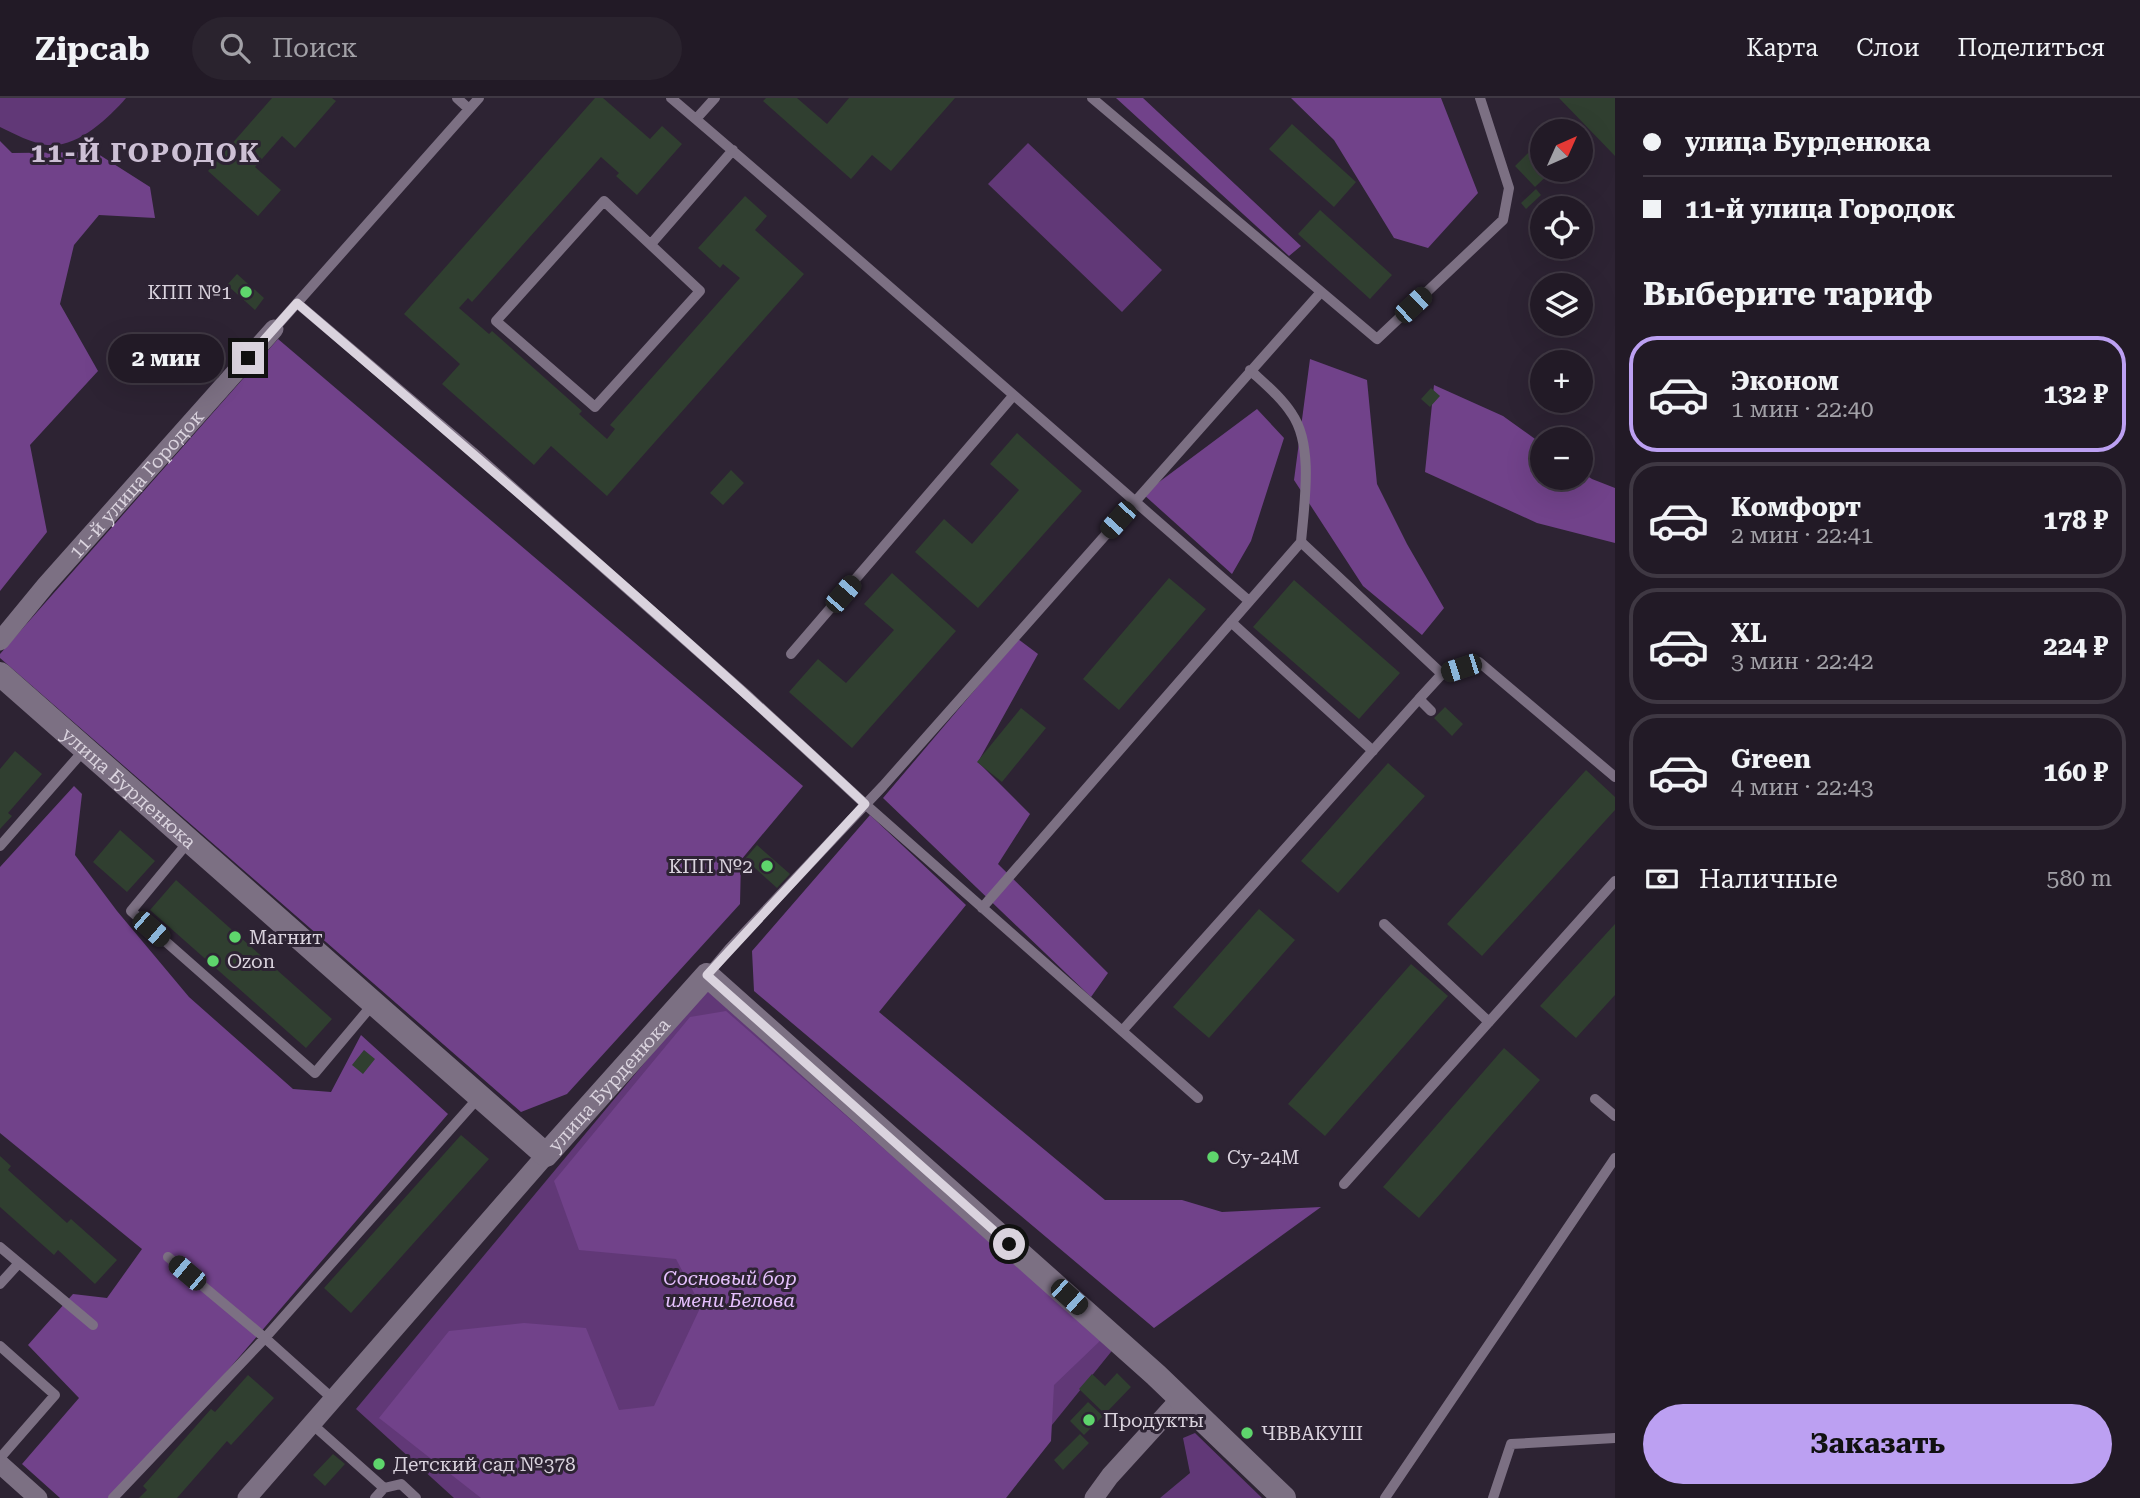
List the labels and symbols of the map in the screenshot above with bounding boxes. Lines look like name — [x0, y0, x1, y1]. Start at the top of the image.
north arrow — [1530, 119, 1592, 182]
district label: 11-Й ГОРОДОК — [31, 137, 261, 168]
place label: КПП №1 — [148, 281, 232, 304]
car — [1391, 283, 1436, 327]
marker: КПП №1 — [238, 284, 254, 300]
callout: 2 мин — [108, 334, 224, 382]
route end — [232, 342, 264, 374]
street label: 11-й улица Городок — [64, 405, 209, 563]
car — [1097, 497, 1140, 543]
car — [822, 571, 865, 617]
car — [1438, 652, 1485, 684]
street label: улица Бурденюка — [57, 723, 201, 854]
place label: КПП №2 — [669, 855, 753, 878]
marker: КПП №2 — [759, 858, 775, 874]
car — [129, 907, 174, 951]
place label: Магнит — [249, 926, 323, 949]
marker: Магнит — [227, 929, 243, 945]
place label: Ozon — [227, 950, 275, 973]
marker: Ozon — [205, 953, 221, 969]
street label: улица Бурденюка — [543, 1013, 676, 1157]
place label: Су-24М — [1227, 1146, 1299, 1169]
marker: Су-24М — [1205, 1149, 1221, 1165]
route start — [993, 1228, 1025, 1260]
car — [165, 1251, 210, 1295]
park label: Сосновый бор имени Белова — [663, 1267, 797, 1312]
car — [1047, 1275, 1092, 1319]
place label: Продукты — [1103, 1409, 1204, 1432]
marker: Продукты — [1081, 1412, 1097, 1428]
place label: ЧВВАКУШ — [1261, 1422, 1363, 1445]
marker: ЧВВАКУШ — [1239, 1425, 1255, 1441]
place label: Детский сад №378 — [393, 1453, 576, 1476]
marker: Детский сад №378 — [371, 1456, 387, 1472]

